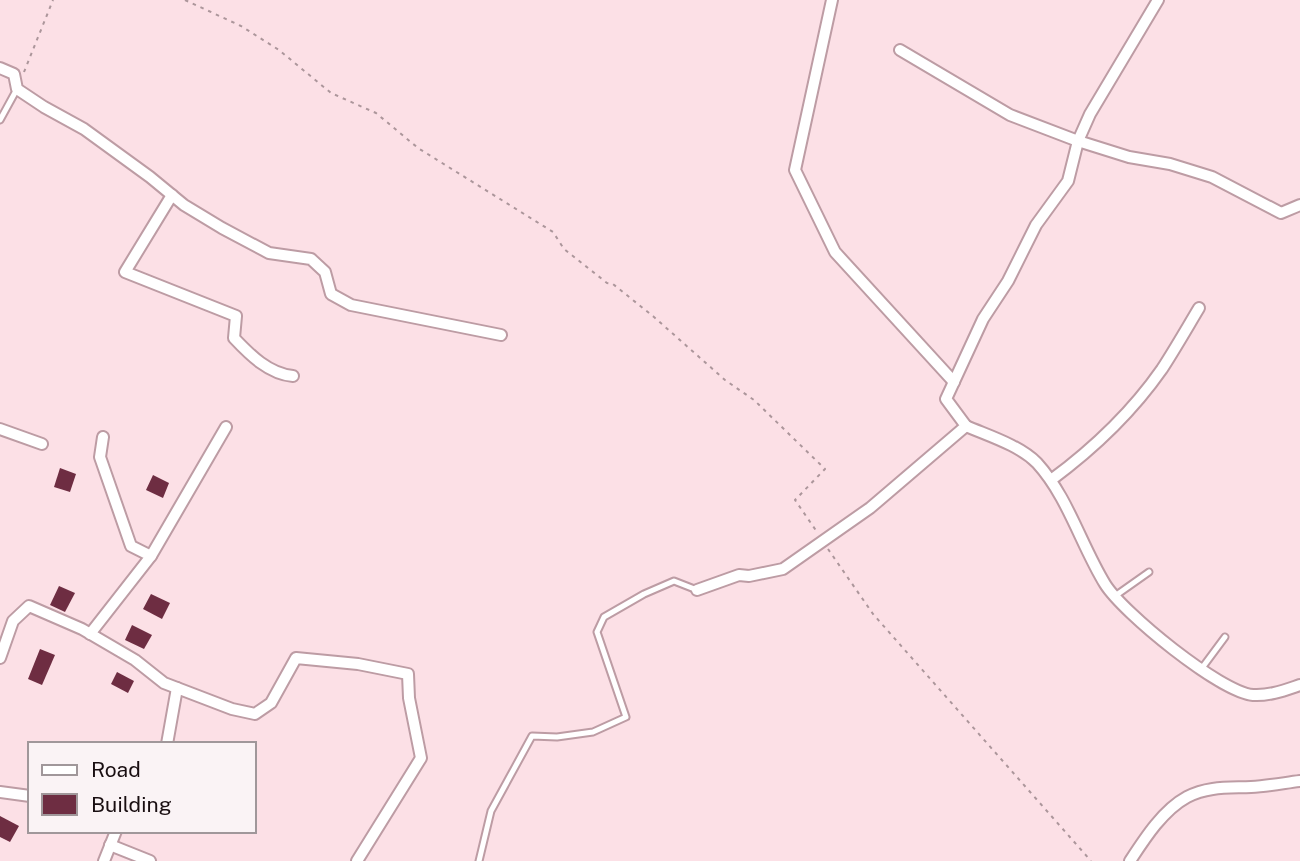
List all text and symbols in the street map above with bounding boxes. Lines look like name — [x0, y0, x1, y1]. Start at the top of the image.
legend — [28, 742, 256, 833]
text: Road — [91, 757, 141, 782]
text: Building — [91, 792, 172, 817]

